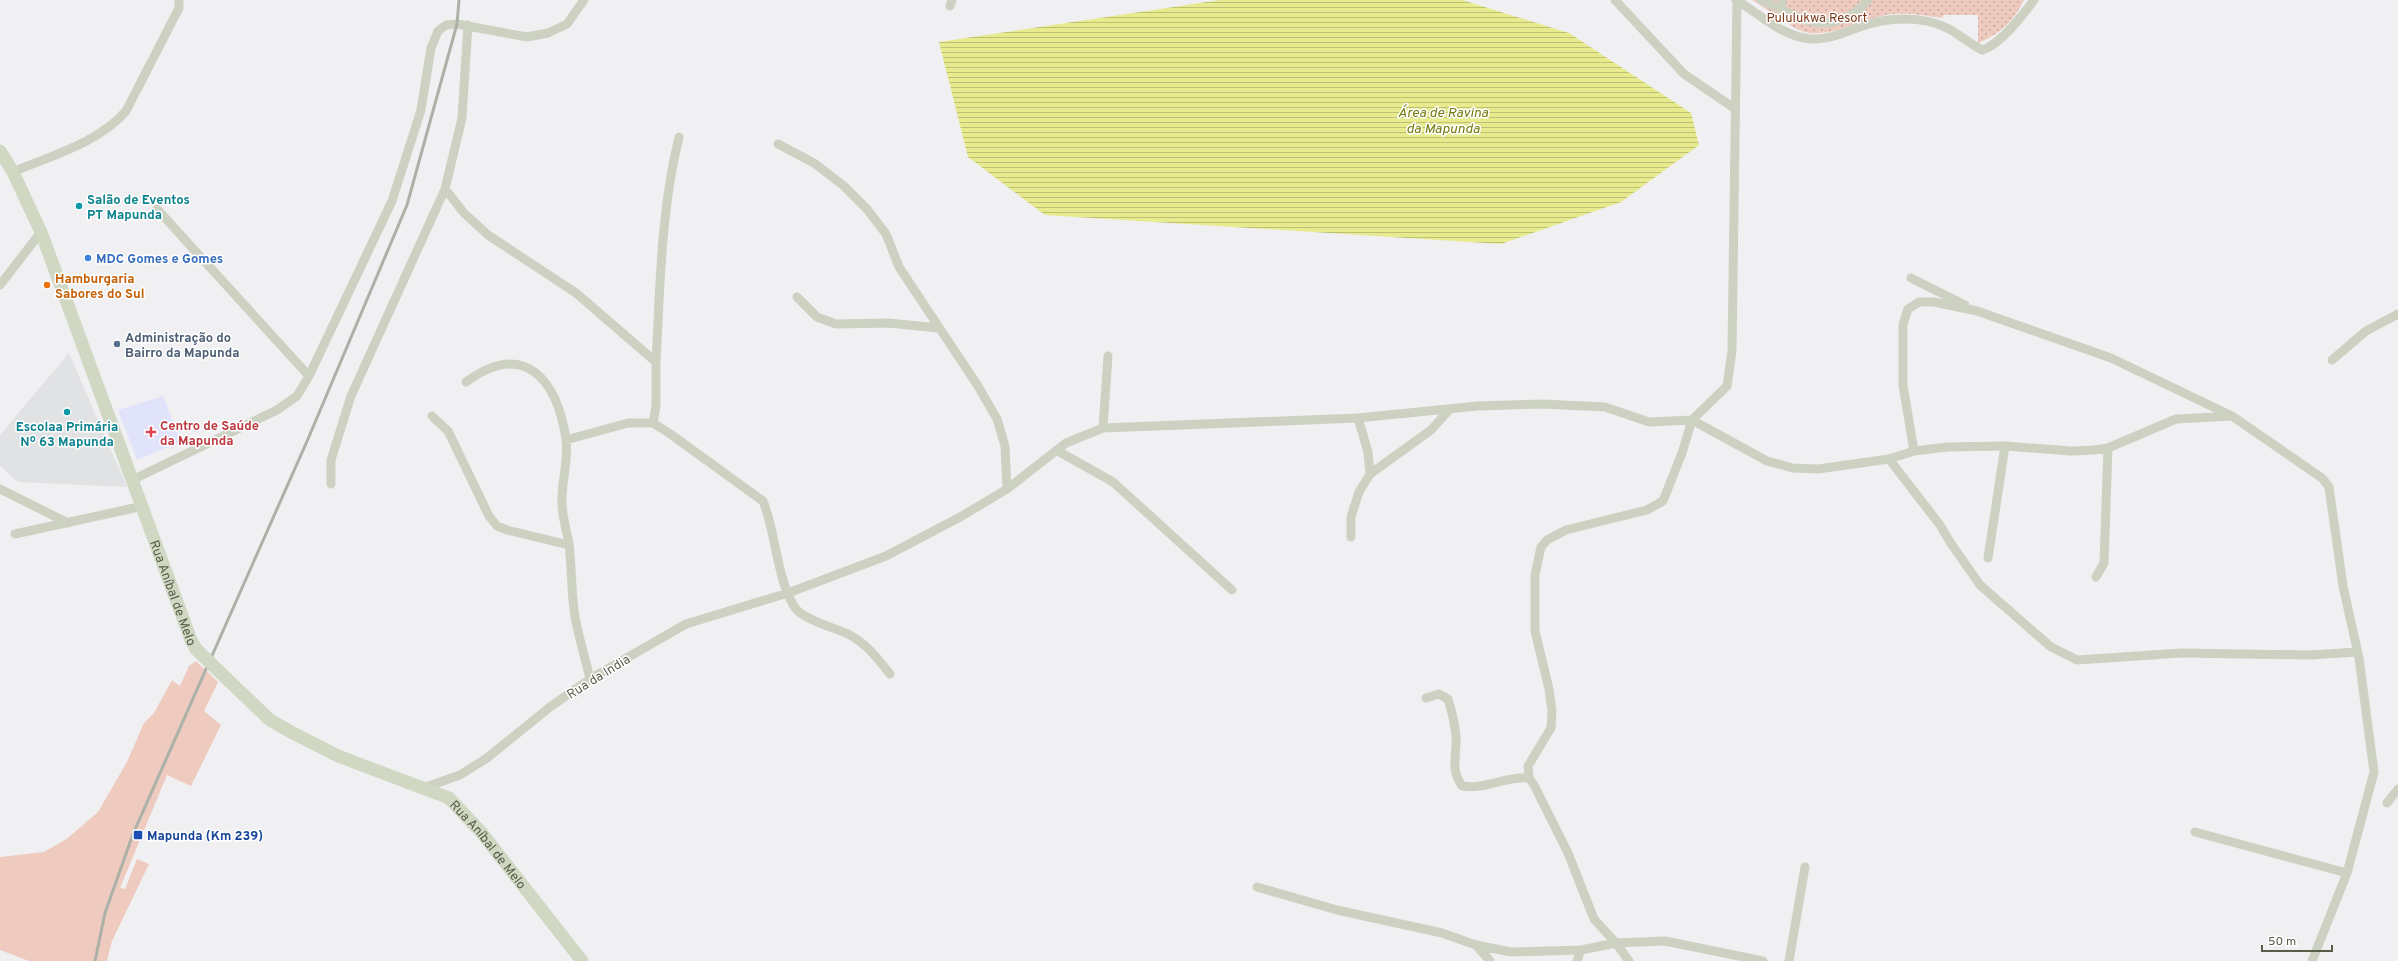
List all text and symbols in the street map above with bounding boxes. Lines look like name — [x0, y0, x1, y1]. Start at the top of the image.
park label: Pululukwa Resort — [1766, 11, 1868, 27]
water label: Área de Ravina da Mapunda — [1398, 104, 1489, 138]
place label: Salão de Eventos PT Mapunda — [87, 193, 190, 224]
marker: Salão de Eventos PT Mapunda — [74, 201, 84, 211]
place label: MDC Gomes e Gomes — [96, 252, 223, 268]
marker: MDC Gomes e Gomes — [83, 253, 93, 263]
place label: Hamburgaria Sabores do Sul — [55, 272, 144, 303]
marker: Hamburgaria Sabores do Sul — [42, 280, 52, 290]
place label: Administração do Bairro da Mapunda — [125, 331, 240, 362]
marker: Administração do Bairro da Mapunda — [112, 339, 122, 349]
marker: Escolaa Primária Nº 63 Mapunda — [62, 407, 72, 417]
place label: Centro de Saúde da Mapunda — [160, 419, 259, 450]
place label: Escolaa Primária Nº 63 Mapunda — [16, 420, 118, 451]
marker: Centro de Saúde da Mapunda — [145, 426, 157, 438]
street label: Rua Aníbal de Melo — [145, 538, 199, 649]
street label: Rua da India — [564, 652, 634, 703]
street label: Rua Aníbal de Melo — [445, 798, 529, 893]
marker: Mapunda (Km 239) — [132, 829, 144, 841]
place label: Mapunda (Km 239) — [147, 829, 263, 845]
scale bar — [2262, 927, 2332, 953]
text: 50 m — [2268, 934, 2296, 950]

